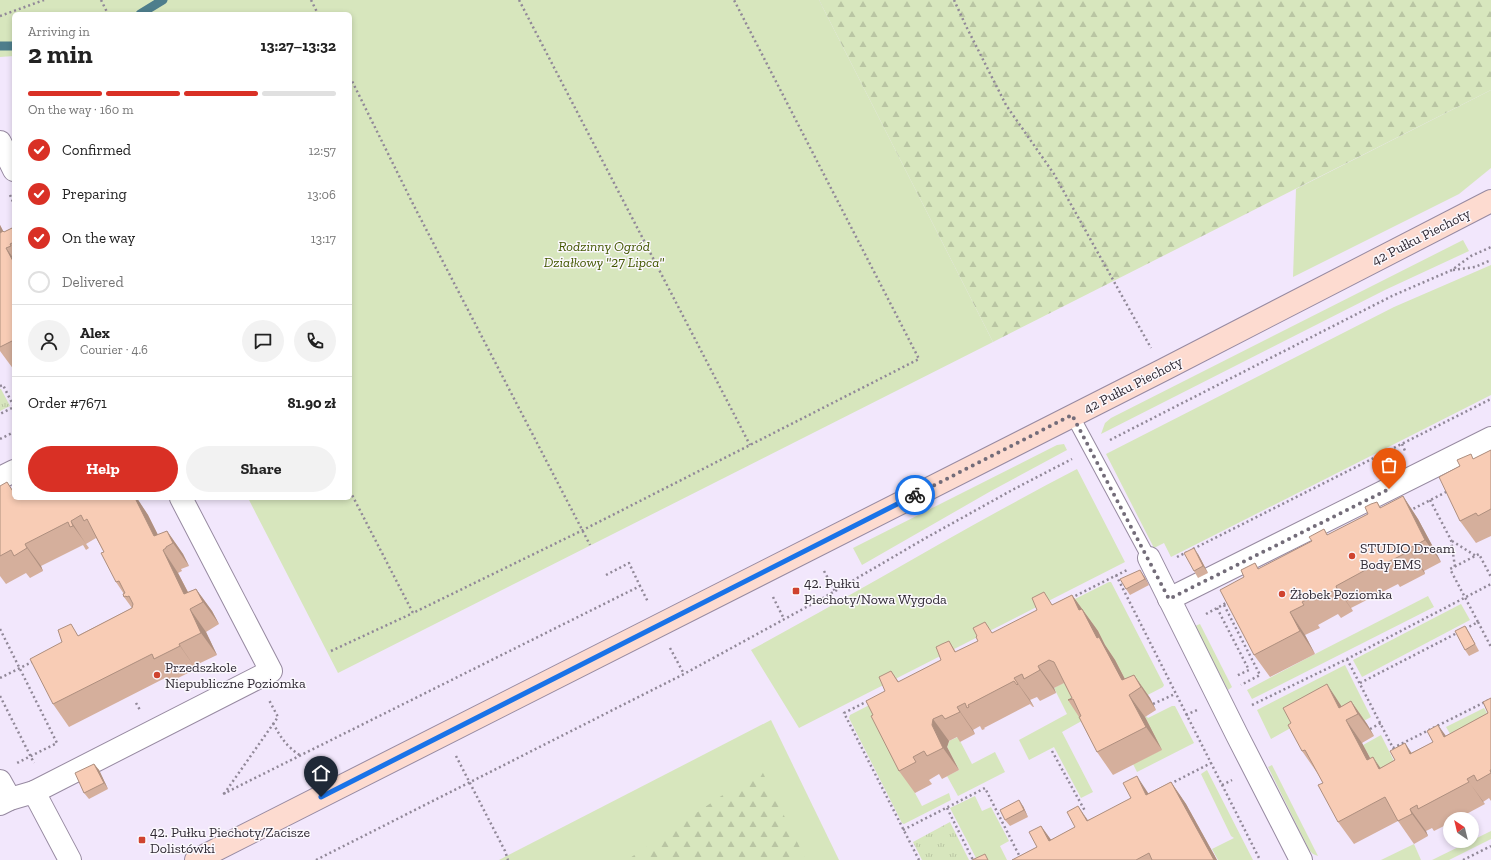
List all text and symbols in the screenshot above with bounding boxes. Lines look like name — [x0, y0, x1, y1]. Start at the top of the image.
text: Arriving in — [28, 24, 90, 39]
text: 13:27–13:32 — [260, 37, 336, 55]
text: 2 min — [28, 38, 93, 70]
text: On the way · 160 m — [28, 102, 133, 117]
icon: check — [28, 139, 50, 161]
text: Confirmed — [62, 141, 131, 159]
text: 12:57 — [309, 143, 336, 158]
icon: check — [28, 183, 50, 205]
text: Preparing — [62, 185, 127, 203]
text: 13:06 — [307, 187, 336, 202]
street label: 42 Pułku Piechoty — [1369, 204, 1474, 269]
icon: check — [28, 227, 50, 249]
text: On the way — [62, 229, 135, 247]
text: 13:17 — [311, 231, 336, 246]
park label: Rodzinny Ogród Działkowy "27 Lipca" — [544, 238, 664, 271]
text: Delivered — [62, 273, 124, 291]
button: person — [28, 320, 70, 362]
button: chat — [242, 320, 284, 362]
button: phone — [294, 320, 336, 362]
text: Alex — [80, 324, 110, 342]
text: Courier · 4.6 — [80, 342, 148, 357]
street label: 42 Pułku Piechoty — [1081, 352, 1186, 417]
text: Order #7671 — [28, 394, 107, 412]
text: 81.90 zł — [287, 394, 336, 412]
button: Help — [28, 446, 178, 492]
button: Share — [186, 446, 336, 492]
pin — [1372, 448, 1406, 489]
icon: bag — [1378, 454, 1400, 476]
courier — [895, 475, 935, 515]
icon: bike — [904, 484, 926, 506]
place label: STUDIO Dream Body EMS — [1360, 540, 1455, 573]
marker: STUDIO Dream Body EMS — [1347, 551, 1357, 561]
place label: 42. Pułku Piechoty/Nowa Wygoda — [804, 575, 947, 608]
marker: 42. Pułku Piechoty/Nowa Wygoda — [791, 586, 801, 596]
place label: Żłobek Poziomka — [1290, 586, 1392, 603]
marker: Żłobek Poziomka — [1277, 589, 1287, 599]
place label: Przedszkole Niepubliczne Poziomka — [165, 659, 306, 692]
marker: Przedszkole Niepubliczne Poziomka — [152, 670, 162, 680]
pin — [304, 756, 338, 797]
icon: home — [310, 762, 332, 784]
north arrow — [1443, 812, 1479, 848]
map controls — [1443, 812, 1479, 848]
place label: 42. Pułku Piechoty/Zacisze Dolistówki — [150, 824, 310, 857]
marker: 42. Pułku Piechoty/Zacisze Dolistówki — [137, 835, 147, 845]

